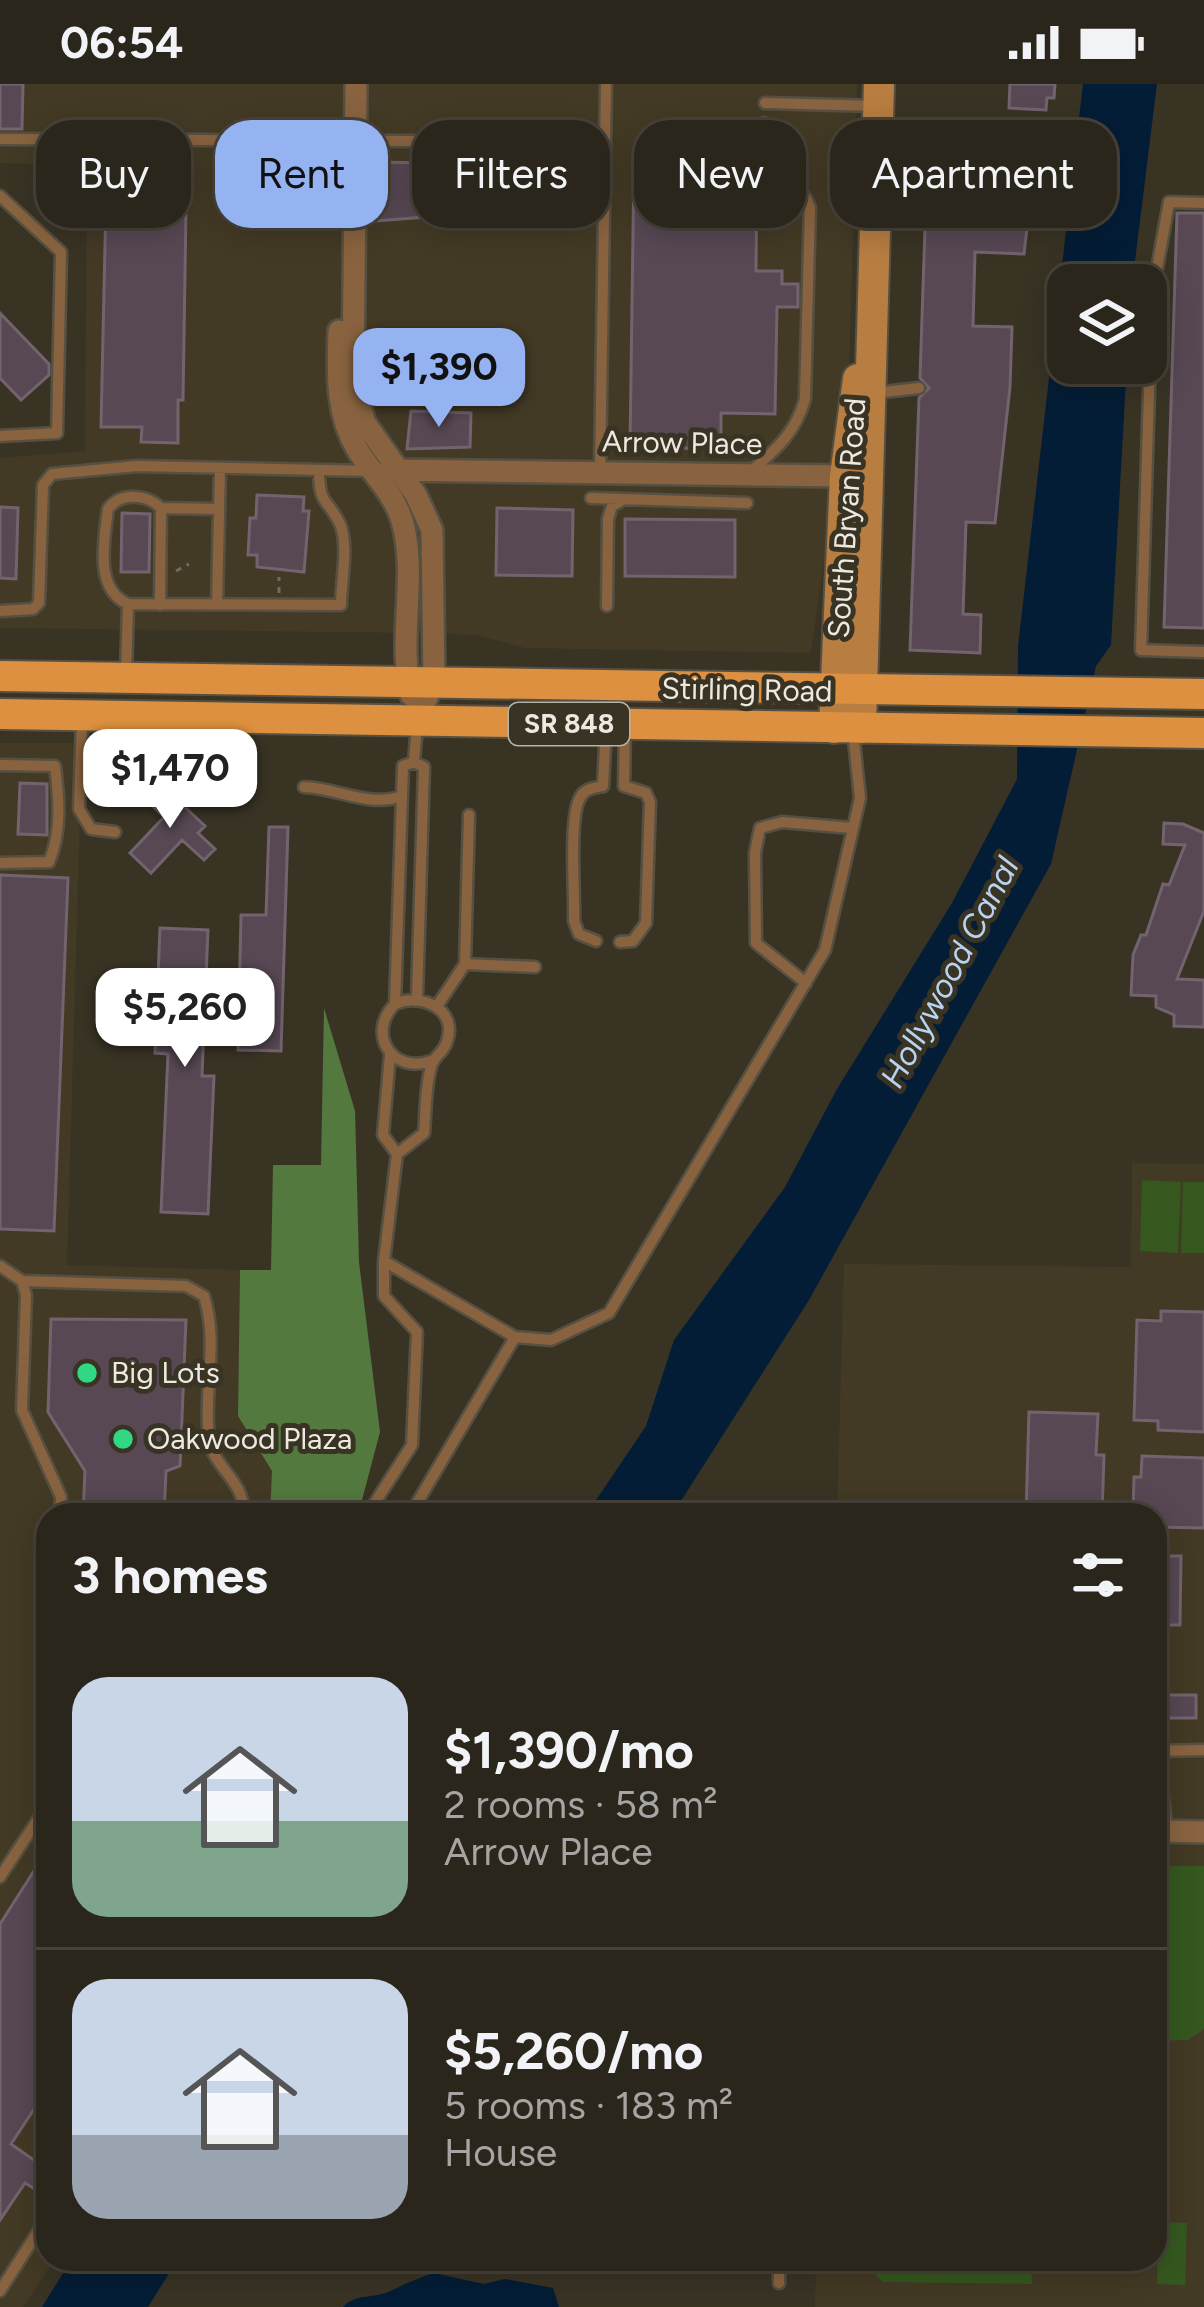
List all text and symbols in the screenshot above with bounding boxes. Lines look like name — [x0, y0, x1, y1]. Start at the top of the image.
text: 06:54 — [60, 15, 183, 69]
chip: Buy — [36, 120, 191, 228]
chip: Rent — [215, 120, 388, 228]
chip: Filters — [412, 120, 610, 228]
chip: New — [634, 120, 806, 228]
chip: Apartment — [830, 120, 1117, 228]
map controls — [1047, 264, 1167, 384]
button: layers — [1047, 264, 1167, 384]
pin: $1,390 — [341, 328, 537, 430]
text: $1,390 — [380, 343, 498, 390]
street label: South Bryan Road — [820, 397, 873, 639]
street label: Arrow Place — [601, 423, 763, 462]
street label: Stirling Road — [661, 670, 833, 709]
road number: SR 848 — [509, 703, 629, 745]
pin: $1,470 — [72, 729, 268, 831]
text: $1,470 — [110, 744, 230, 791]
water label: Hollywood Canal — [872, 850, 1027, 1094]
pin: $5,260 — [87, 968, 283, 1070]
text: $5,260 — [123, 983, 247, 1030]
place label: Big Lots — [111, 1354, 220, 1391]
marker: Big Lots — [74, 1360, 100, 1386]
place label: Oakwood Plaza — [147, 1420, 352, 1457]
marker: Oakwood Plaza — [110, 1426, 136, 1452]
icon: filters — [1065, 1542, 1131, 1608]
text: 3 homes — [72, 1545, 268, 1606]
text: $1,390/mo — [444, 1720, 694, 1781]
icon: home — [168, 1725, 312, 1869]
text: 2 rooms · 58 m² — [444, 1781, 718, 1828]
text: Arrow Place — [444, 1828, 653, 1875]
text: $5,260/mo — [444, 2021, 703, 2082]
icon: home — [168, 2027, 312, 2171]
text: 5 rooms · 183 m² — [444, 2082, 733, 2129]
text: House — [444, 2129, 557, 2176]

